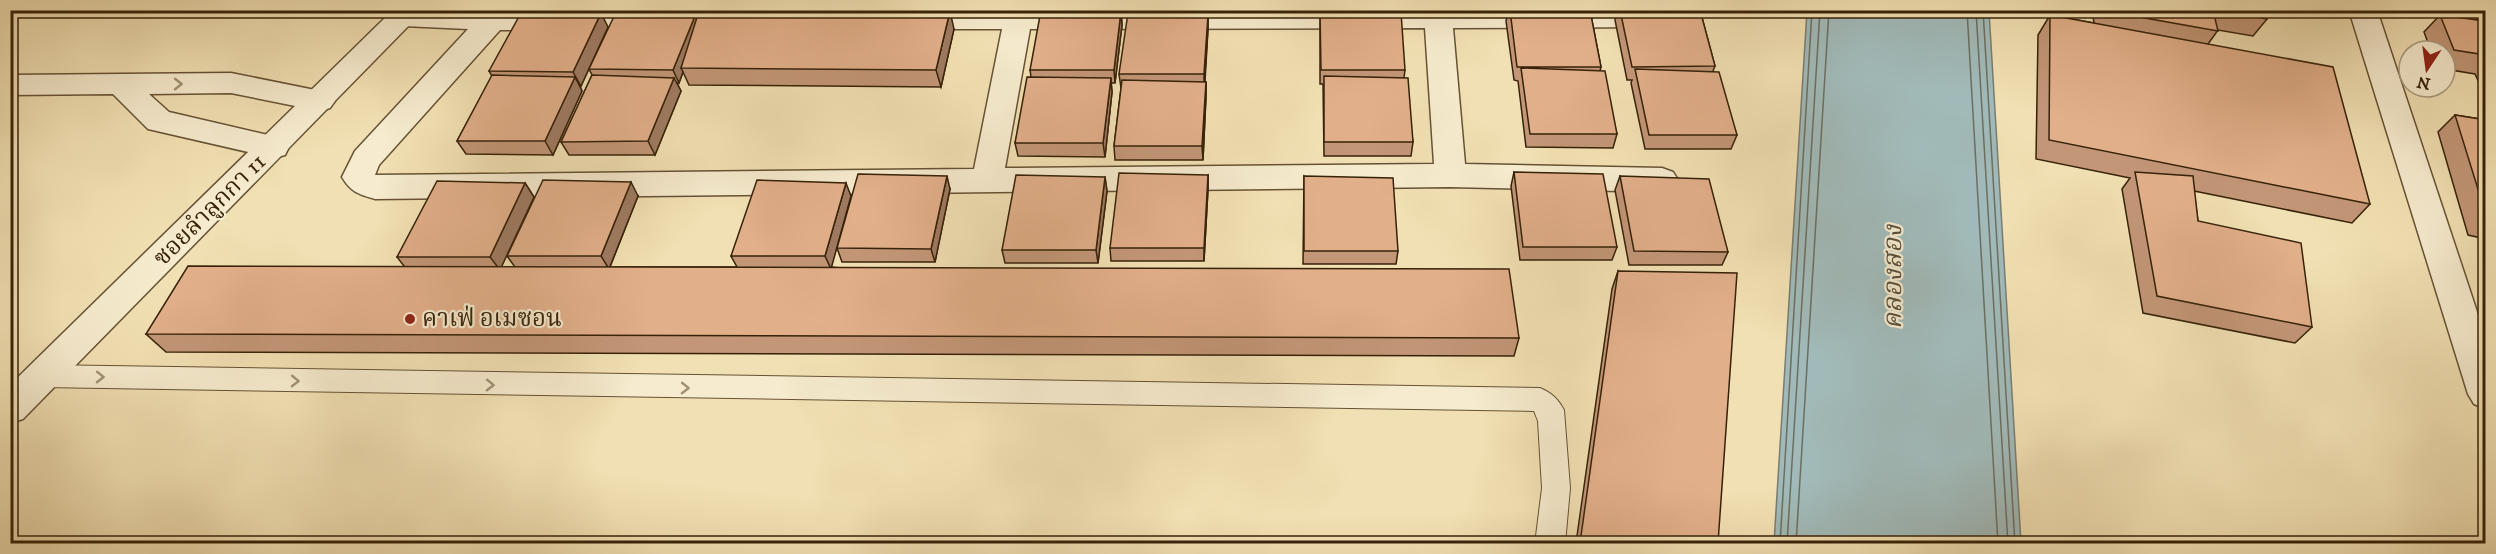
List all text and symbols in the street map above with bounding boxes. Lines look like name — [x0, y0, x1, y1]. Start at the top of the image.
north arrow — [2397, 39, 2457, 99]
text: N — [2415, 71, 2433, 94]
one-way arrow — [174, 78, 183, 90]
street label: ซอยลำลูกกา 11 — [147, 147, 273, 273]
water label: คลองสอง — [1877, 224, 1910, 329]
place label: คาเฟ่ อเมซอน — [422, 304, 562, 334]
marker: คาเฟ่ อเมซอน — [403, 312, 417, 326]
one-way arrow — [96, 371, 105, 383]
one-way arrow — [291, 375, 300, 387]
one-way arrow — [486, 379, 495, 391]
one-way arrow — [681, 382, 690, 394]

